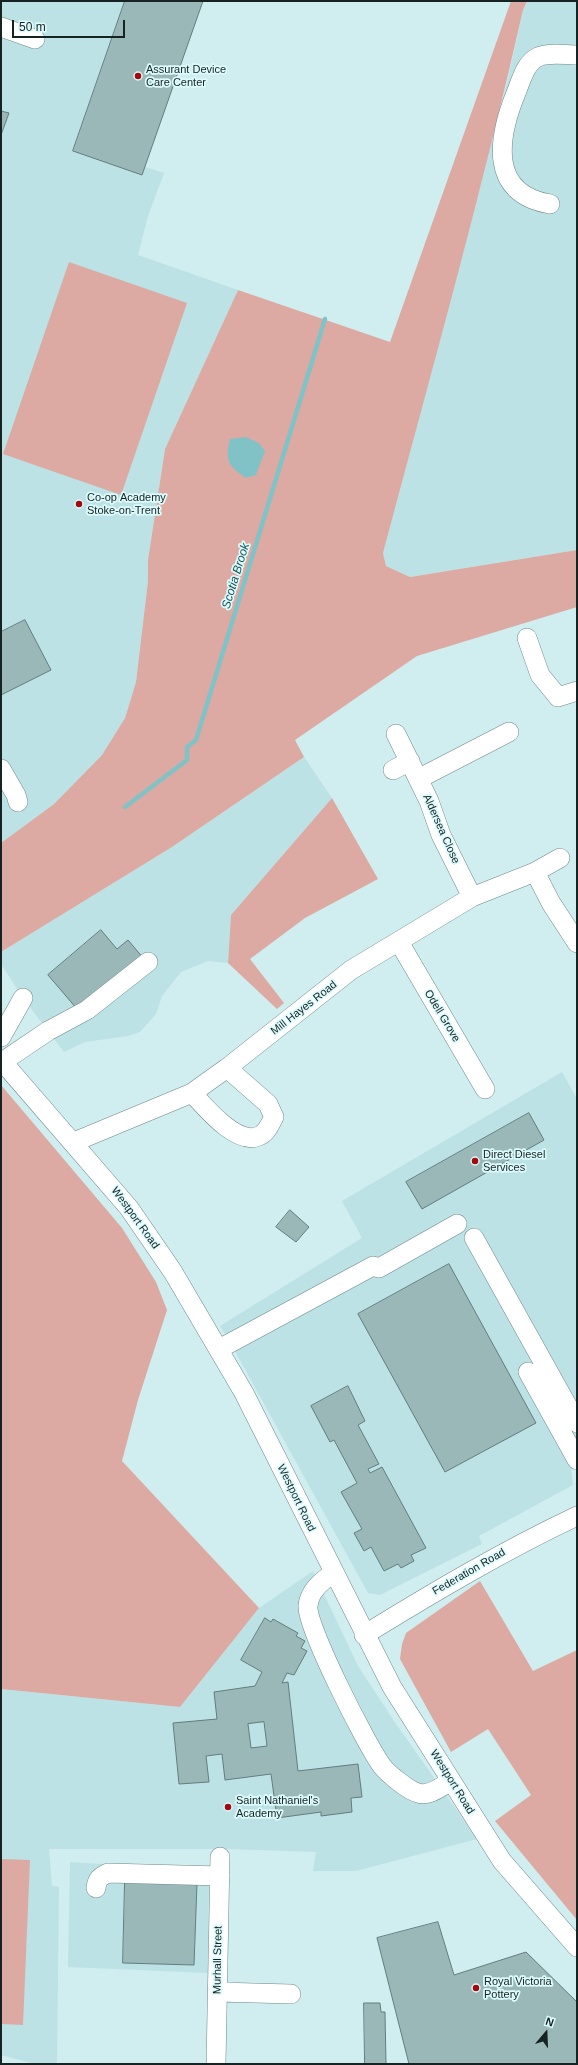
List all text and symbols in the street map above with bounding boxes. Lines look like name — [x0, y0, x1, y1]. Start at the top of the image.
scale bar — [14, 12, 127, 38]
text: 50 m — [19, 20, 46, 34]
place label: Assurant Device Care Center — [146, 63, 226, 89]
marker: Assurant Device Care Center — [133, 71, 143, 81]
place label: Co-op Academy Stoke-on-Trent — [87, 491, 166, 517]
marker: Co-op Academy Stoke-on-Trent — [74, 499, 84, 509]
water label: Scotia Brook — [219, 541, 253, 611]
street label: Aldersea Close — [420, 792, 462, 866]
street label: Mill Hayes Road — [268, 978, 340, 1038]
street label: Odell Grove — [421, 987, 463, 1045]
place label: Direct Diesel Services — [483, 1148, 545, 1174]
marker: Direct Diesel Services — [470, 1156, 480, 1166]
street label: Westport Road — [108, 1185, 162, 1251]
street label: Westport Road — [274, 1462, 318, 1534]
street label: Federation Road — [430, 1546, 508, 1598]
street label: Westport Road — [427, 1747, 477, 1817]
place label: Saint Nathaniel's Academy — [236, 1794, 318, 1820]
marker: Saint Nathaniel's Academy — [223, 1802, 233, 1812]
street label: Murhall Street — [211, 1926, 225, 1994]
place label: Royal Victoria Pottery — [484, 1975, 552, 2001]
marker: Royal Victoria Pottery — [471, 1983, 481, 1993]
north arrow — [526, 2013, 566, 2053]
text: N — [544, 2015, 556, 2029]

